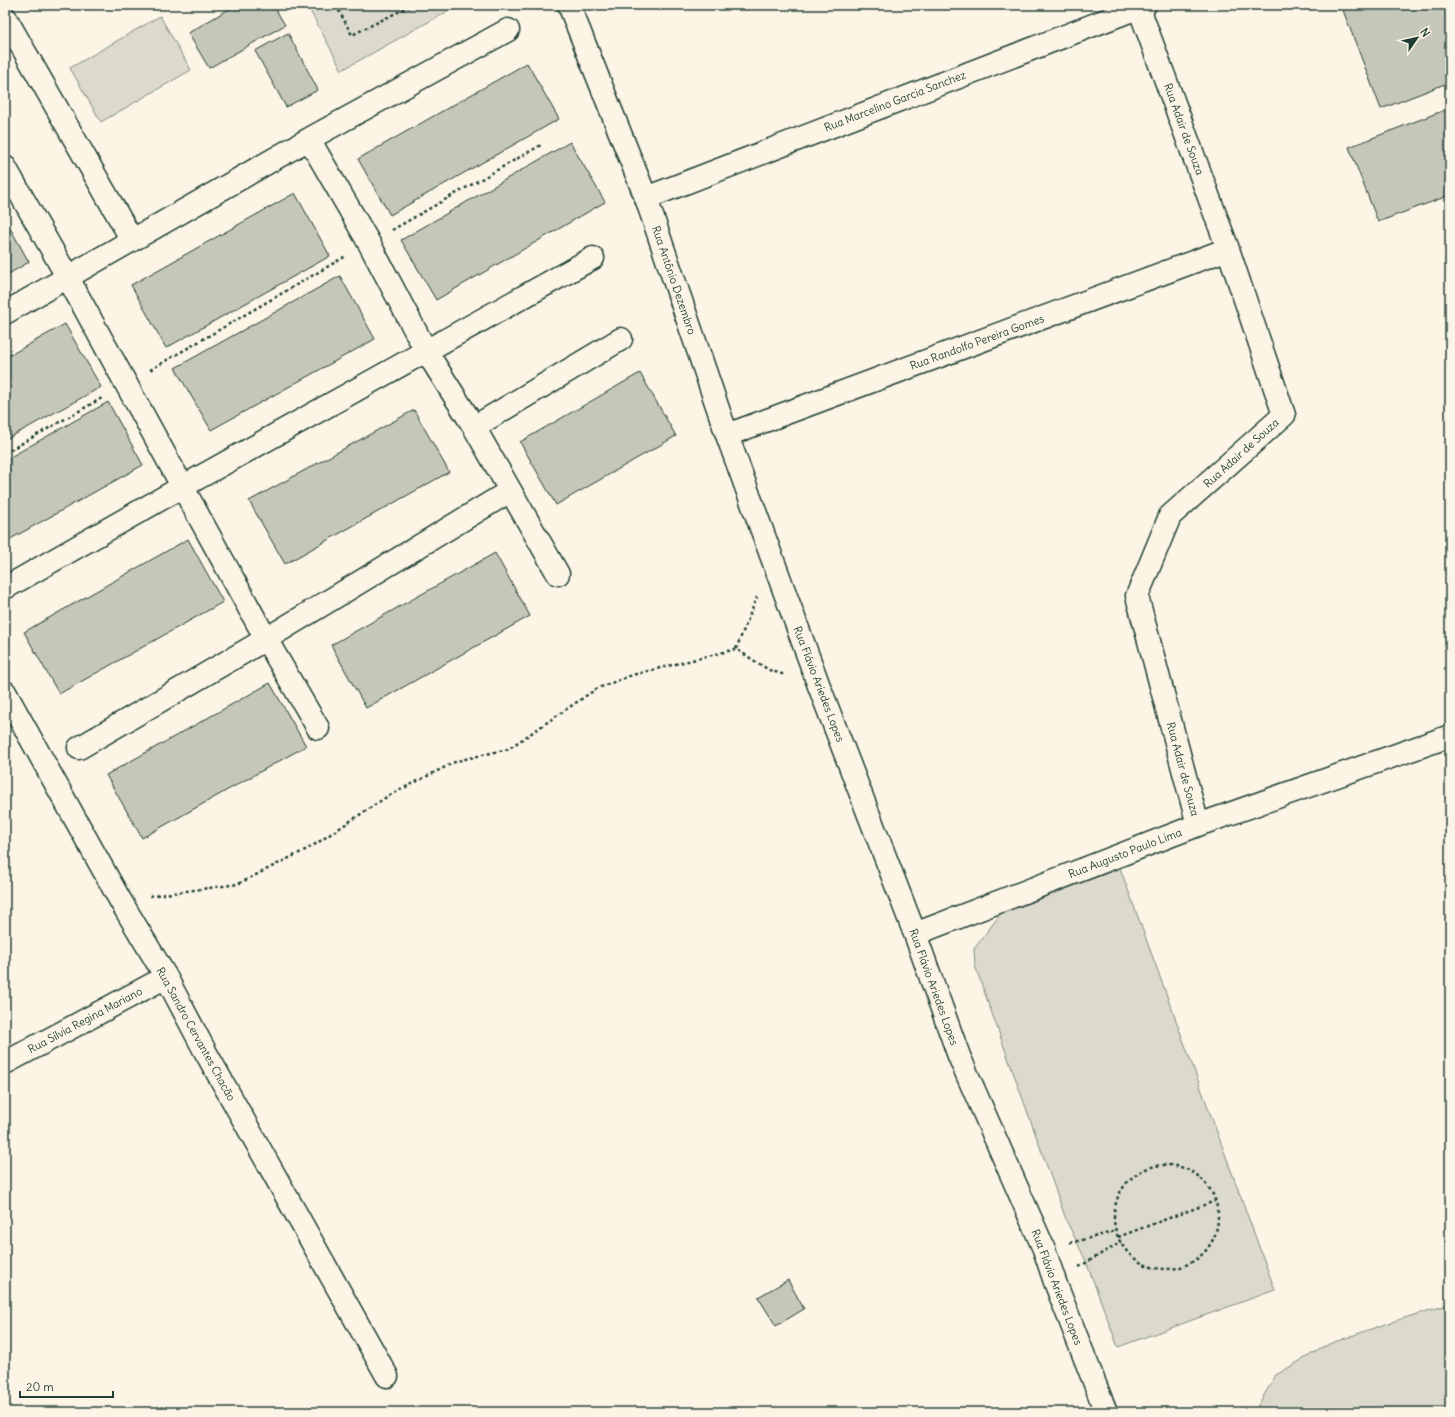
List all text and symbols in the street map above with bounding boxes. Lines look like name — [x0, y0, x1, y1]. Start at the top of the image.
north arrow — [1397, 18, 1437, 58]
text: N — [1417, 25, 1433, 39]
street label: Rua Marcelino Garcia Sanchez — [822, 67, 968, 135]
street label: Rua Adair de Souza — [1161, 81, 1207, 177]
street label: Rua Antônio Dezembro — [649, 224, 699, 336]
street label: Rua Randolfo Pereira Gomes — [908, 311, 1046, 373]
street label: Rua Adair de Souza — [1200, 415, 1282, 491]
street label: Rua Flávio Ariedes Lopes — [790, 624, 848, 744]
street label: Rua Adair de Souza — [1164, 720, 1202, 818]
street label: Rua Augusto Paulo Lima — [1066, 825, 1184, 881]
street label: Rua Flávio Ariedes Lopes — [906, 927, 962, 1047]
street label: Rua Sandro Cervantes Chacão — [153, 965, 239, 1103]
street label: Rua Sílvia Regina Mariano — [25, 984, 145, 1056]
street label: Rua Flávio Ariedes Lopes — [1028, 1227, 1086, 1347]
scale bar — [20, 1373, 113, 1399]
text: 20 m — [26, 1379, 54, 1394]

